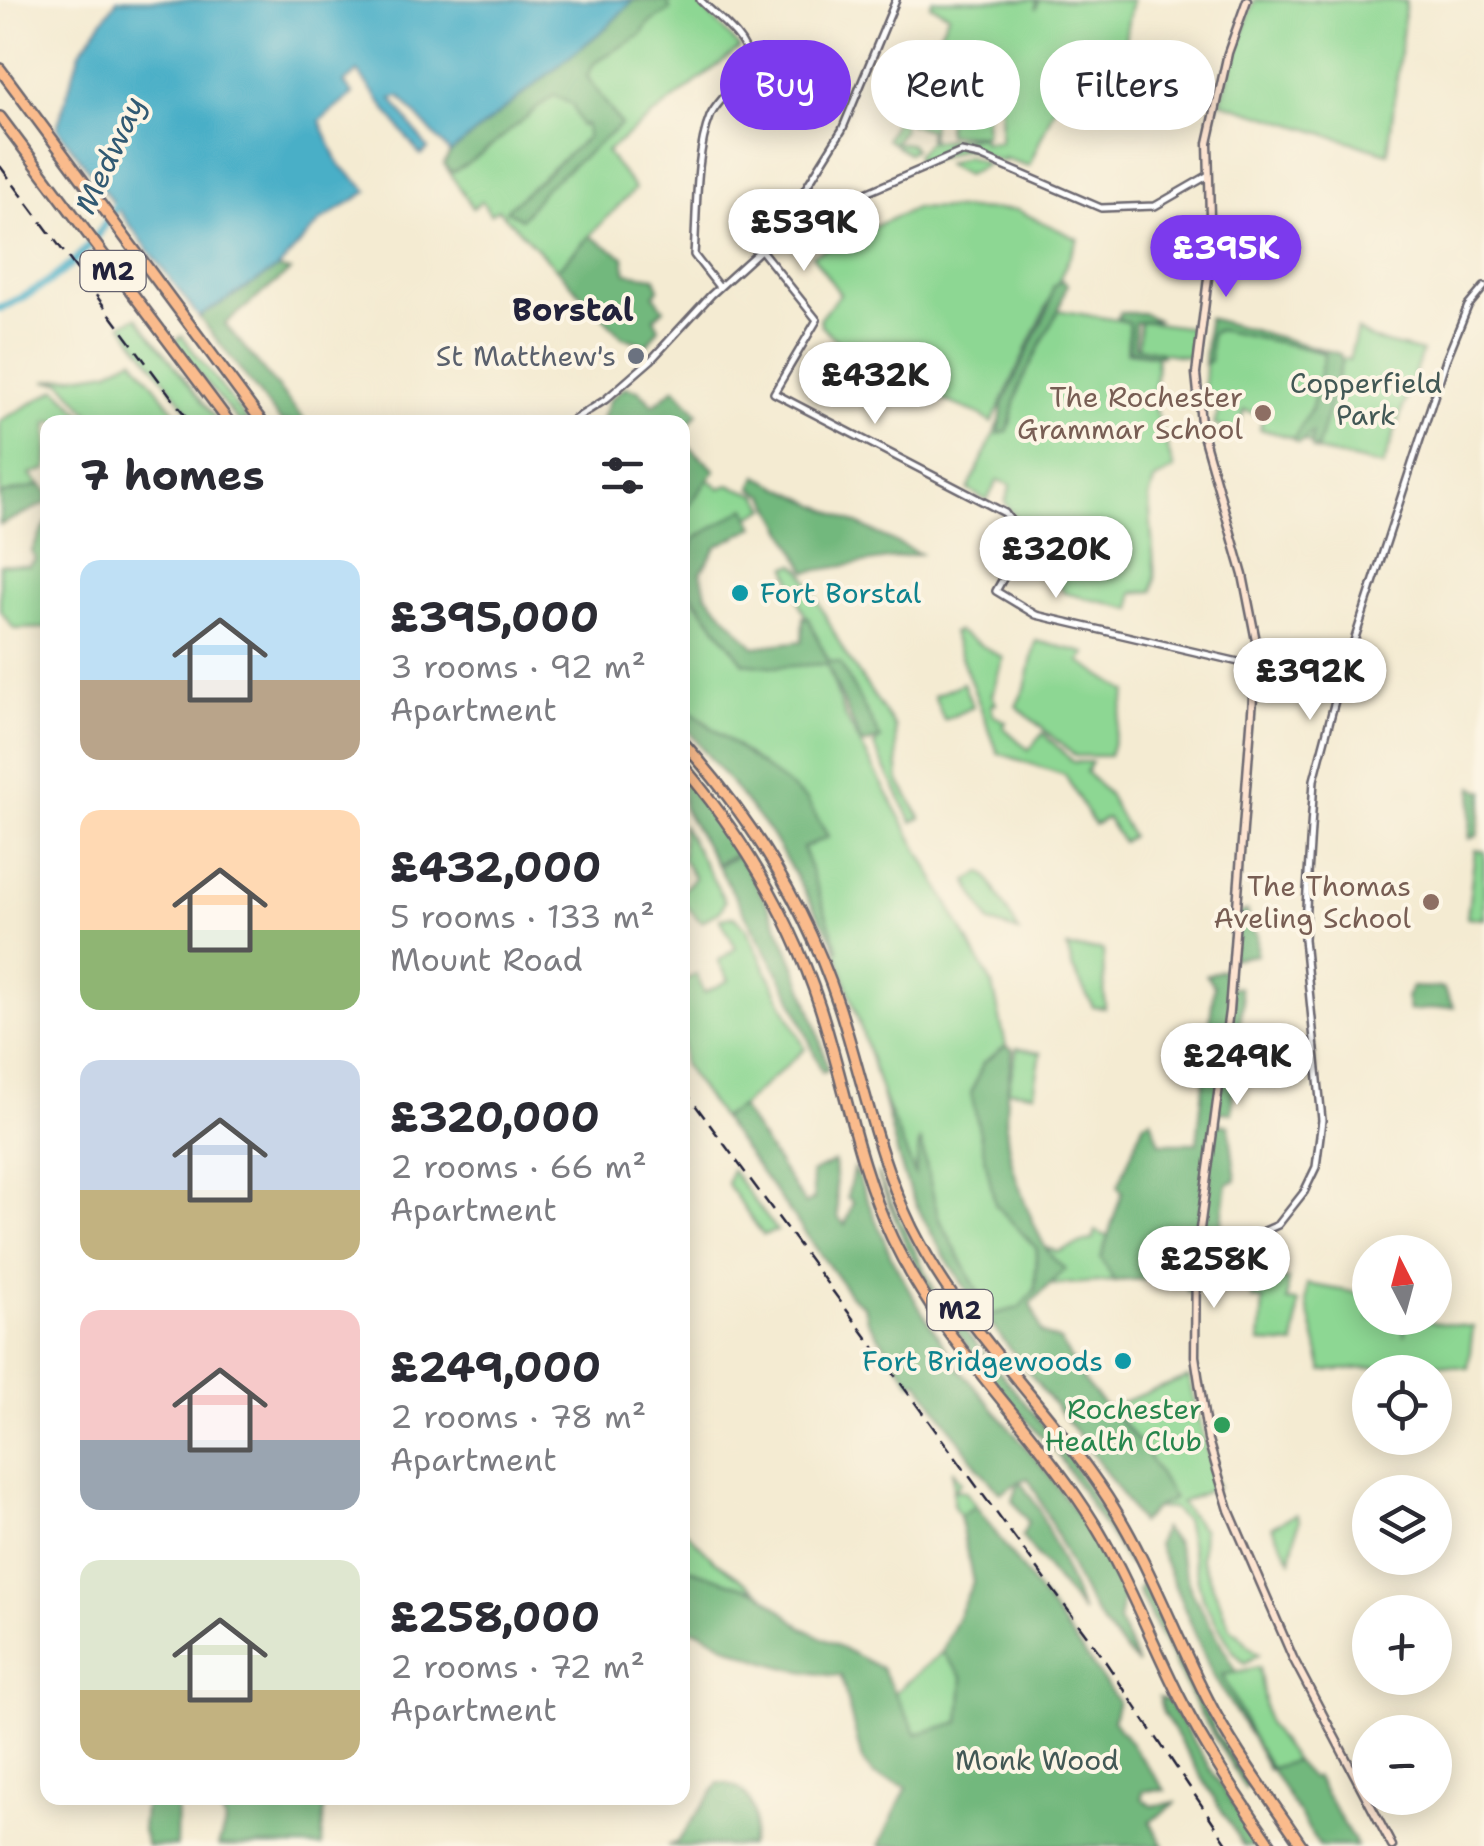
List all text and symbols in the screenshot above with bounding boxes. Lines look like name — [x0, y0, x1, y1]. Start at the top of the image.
chip: Buy — [720, 40, 851, 130]
chip: Rent — [871, 40, 1020, 130]
chip: Filters — [1040, 40, 1215, 130]
water label: Medway — [64, 89, 155, 220]
pin: £539K — [734, 189, 874, 274]
text: £539K — [750, 200, 858, 243]
pin: £395K — [1156, 215, 1296, 300]
text: £395K — [1172, 226, 1280, 269]
road number: M2 — [80, 251, 146, 291]
district label: Borstal — [512, 288, 634, 331]
place label: St Matthew's — [436, 337, 616, 375]
pin: £432K — [805, 342, 945, 427]
marker: St Matthew's — [625, 345, 647, 367]
text: £432K — [821, 353, 929, 396]
park label: Copperfield Park — [1290, 364, 1442, 434]
place label: The Rochester Grammar School — [1017, 378, 1244, 448]
marker: The Rochester Grammar School — [1252, 402, 1274, 424]
text: 7 homes — [80, 447, 265, 503]
icon: filters — [595, 448, 650, 503]
pin: £320K — [986, 516, 1126, 601]
text: £320K — [1002, 527, 1110, 570]
place label: Fort Borstal — [760, 574, 922, 612]
marker: Fort Borstal — [729, 582, 751, 604]
text: £395,000 — [390, 589, 599, 645]
icon: home — [160, 600, 280, 720]
pin: £392K — [1240, 638, 1380, 723]
text: 3 rooms · 92 m² — [390, 645, 646, 688]
text: £392K — [1255, 649, 1365, 692]
text: Apartment — [390, 688, 557, 731]
text: £432,000 — [390, 839, 601, 895]
icon: home — [160, 850, 280, 970]
place label: The Thomas Aveling School — [1213, 867, 1412, 937]
marker: The Thomas Aveling School — [1420, 891, 1442, 913]
text: 5 rooms · 133 m² — [390, 895, 655, 938]
text: Mount Road — [390, 938, 583, 981]
pin: £249K — [1167, 1023, 1307, 1108]
text: £249K — [1183, 1034, 1291, 1077]
text: £320,000 — [390, 1089, 600, 1145]
icon: home — [160, 1100, 280, 1220]
text: 2 rooms · 66 m² — [390, 1145, 647, 1188]
text: Apartment — [390, 1188, 557, 1231]
pin: £258K — [1144, 1226, 1284, 1311]
north arrow — [1352, 1235, 1452, 1335]
map controls — [1352, 1235, 1452, 1815]
text: £258K — [1160, 1237, 1268, 1280]
road number: M2 — [928, 1290, 992, 1330]
text: £249,000 — [390, 1339, 601, 1395]
place label: Fort Bridgewoods — [862, 1342, 1103, 1380]
icon: home — [160, 1350, 280, 1470]
marker: Fort Bridgewoods — [1112, 1350, 1134, 1372]
button: locate — [1352, 1355, 1452, 1455]
place label: Rochester Health Club — [1044, 1390, 1202, 1460]
text: 2 rooms · 78 m² — [390, 1395, 646, 1438]
marker: Rochester Health Club — [1211, 1414, 1233, 1436]
text: Apartment — [390, 1438, 557, 1481]
button: layers — [1352, 1475, 1452, 1575]
text: £258,000 — [390, 1589, 600, 1645]
button: + — [1352, 1595, 1452, 1695]
icon: home — [160, 1600, 280, 1720]
text: 2 rooms · 72 m² — [390, 1645, 645, 1688]
text: Apartment — [390, 1688, 557, 1731]
button: − — [1352, 1715, 1452, 1815]
park label: Monk Wood — [955, 1741, 1119, 1779]

